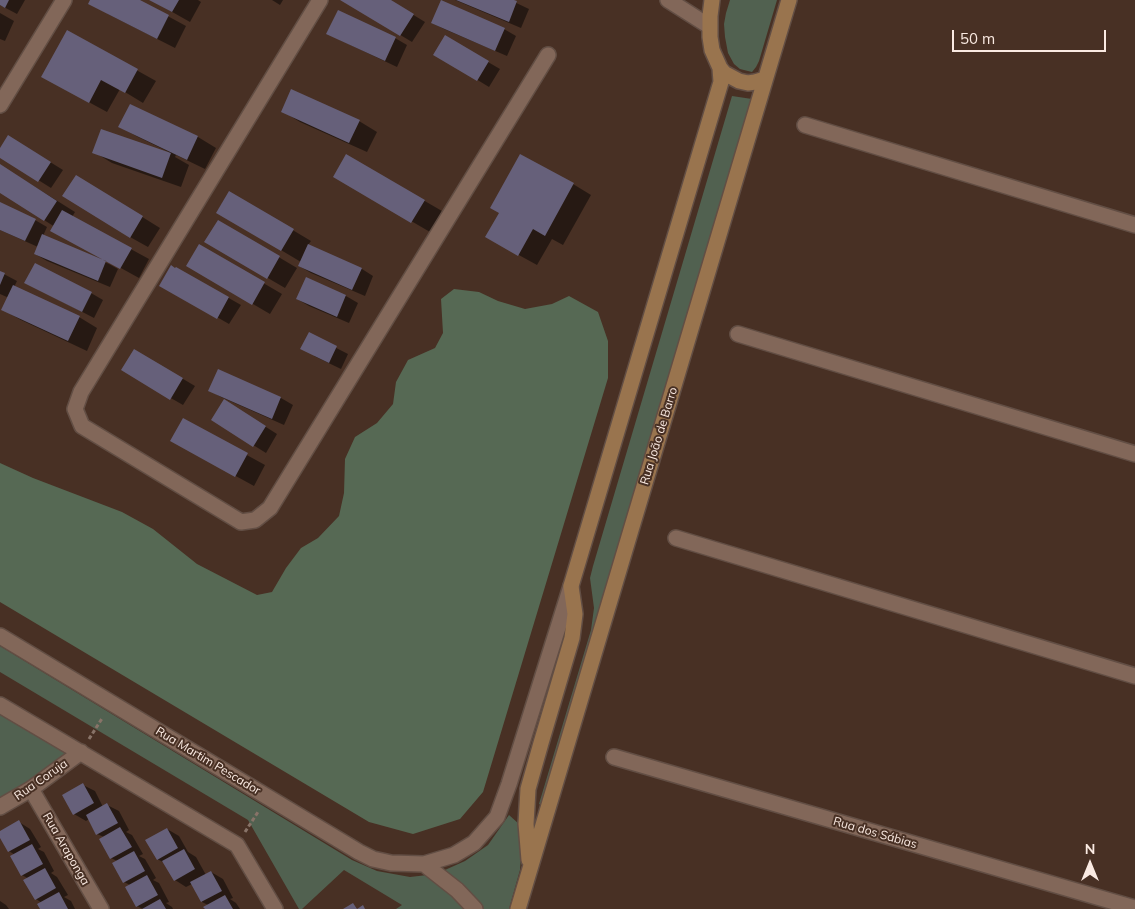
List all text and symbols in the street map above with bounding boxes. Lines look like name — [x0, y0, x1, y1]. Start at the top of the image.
scale bar — [955, 20, 1109, 52]
text: 50 m — [960, 29, 995, 48]
street label: Rua João de Barro — [637, 385, 681, 487]
street label: Rua Martim Pescador — [153, 724, 263, 798]
street label: Rua Coruja — [12, 756, 70, 804]
street label: Rua Araponga — [39, 810, 93, 888]
street label: Rua dos Sábias — [831, 814, 919, 852]
north arrow — [1065, 839, 1115, 889]
text: N — [1085, 840, 1095, 858]

